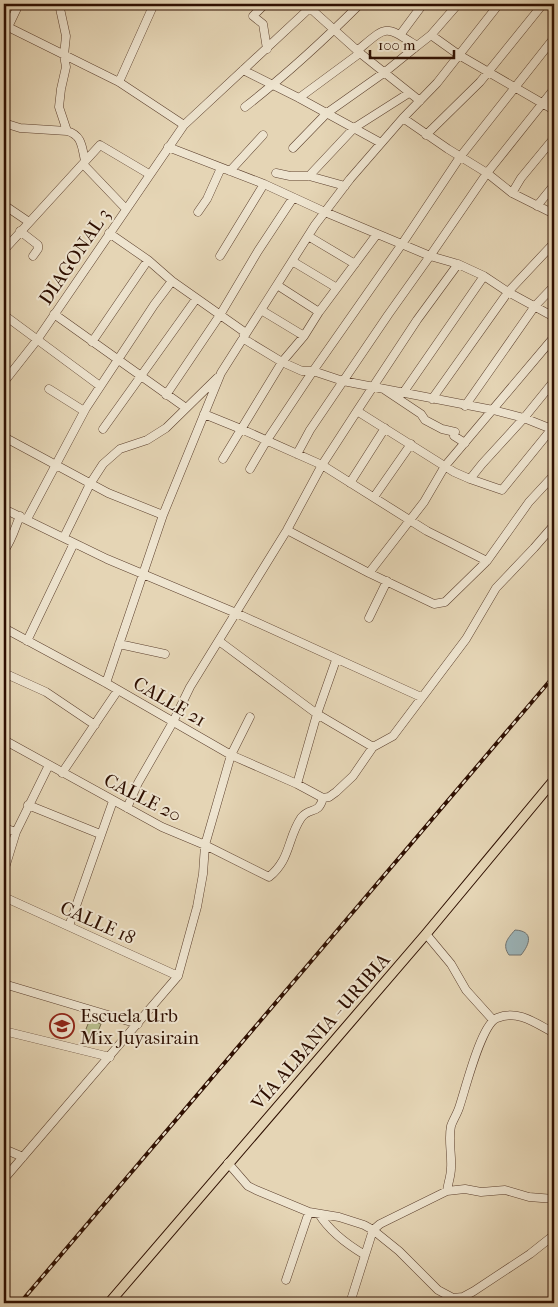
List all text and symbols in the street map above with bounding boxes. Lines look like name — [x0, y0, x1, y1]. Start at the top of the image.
scale bar — [370, 28, 454, 60]
text: 100 m — [378, 36, 416, 54]
street label: DIAGONAL 3 — [35, 204, 115, 309]
street label: CALLE 21 — [129, 672, 210, 731]
street label: CALLE 20 — [100, 769, 185, 827]
street label: CALLE 18 — [57, 897, 139, 949]
street label: VÍA ALBANIA - URIBIA — [246, 949, 395, 1115]
place label: Escuela Urb Mix Juyasirain — [80, 1005, 199, 1049]
school or university icon: Escuela Urb Mix Juyasirain — [49, 1013, 75, 1039]

